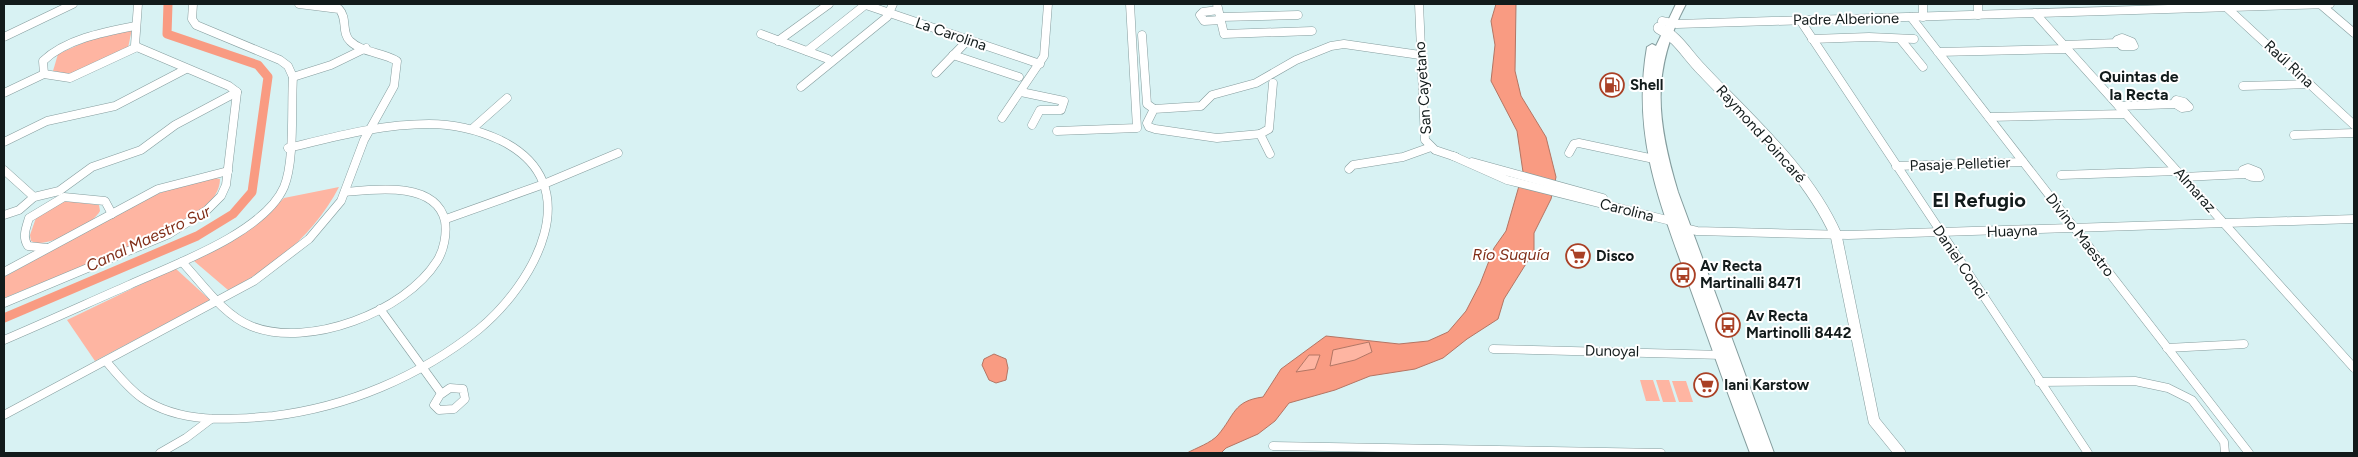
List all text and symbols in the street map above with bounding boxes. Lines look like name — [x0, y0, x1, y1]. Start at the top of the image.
street label: Padre Alberione — [1793, 9, 1899, 29]
street label: La Carolina — [913, 13, 989, 55]
street label: Raúl Rina — [2260, 37, 2318, 91]
street label: San Cayetano — [1411, 40, 1435, 135]
district label: Quintas de la Recta — [2099, 67, 2179, 104]
fuel station icon: Shell — [1599, 72, 1625, 98]
place label: Shell — [1630, 76, 1663, 94]
street label: Raymond Poincaré — [1712, 81, 1810, 187]
street label: Pasaje Pelletier — [1909, 153, 2011, 175]
street label: Almaraz — [2170, 164, 2220, 216]
district label: El Refugio — [1932, 188, 2026, 212]
street label: Divino Maestro — [2042, 190, 2118, 280]
street label: Carolina — [1598, 195, 1656, 225]
water label: Canal Maestro Sur — [83, 201, 214, 276]
street label: Huayna — [1986, 221, 2038, 241]
street label: Daniel Conci — [1929, 222, 1991, 302]
supermarket icon: Disco — [1565, 243, 1591, 269]
water label: Río Suquía — [1472, 245, 1550, 264]
place label: Disco — [1596, 247, 1635, 265]
place label: Av Recta Martinalli 8471 — [1700, 257, 1801, 292]
bus stop icon: Av Recta Martinalli 8471 — [1670, 262, 1696, 288]
place label: Av Recta Martinolli 8442 — [1746, 307, 1852, 342]
bus stop icon: Av Recta Martinolli 8442 — [1715, 312, 1741, 338]
street label: Dunoyal — [1585, 342, 1639, 360]
supermarket icon: Iani Karstow — [1693, 372, 1719, 398]
place label: Iani Karstow — [1724, 376, 1810, 394]

